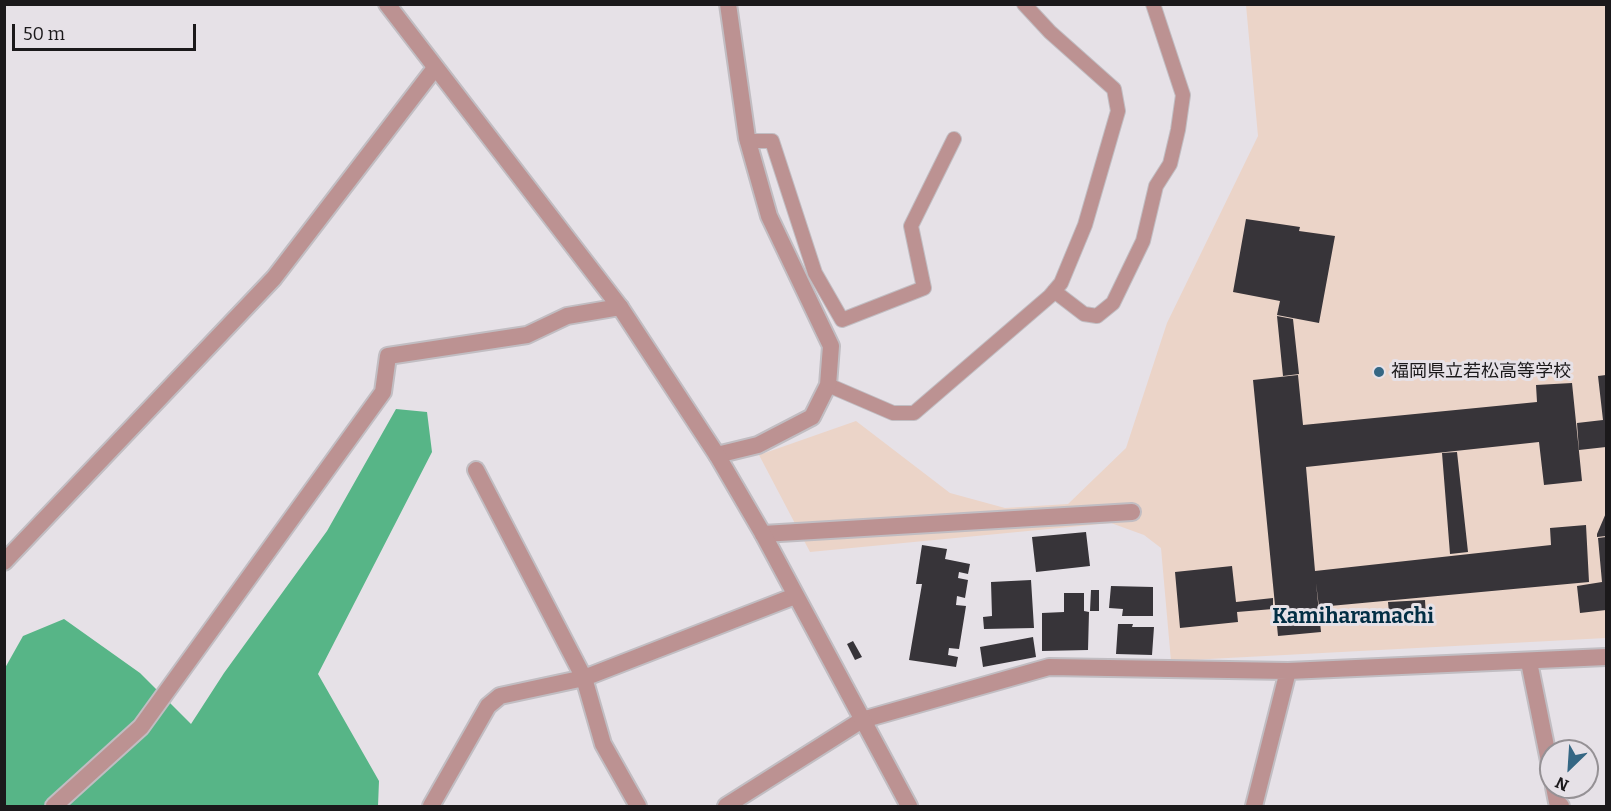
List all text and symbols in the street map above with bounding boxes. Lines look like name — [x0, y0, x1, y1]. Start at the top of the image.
scale bar — [15, 12, 200, 50]
text: 50 m — [23, 23, 65, 45]
place label: 福岡県立若松高等学校 — [1391, 361, 1571, 383]
marker: 福岡県立若松高等学校 — [1372, 365, 1386, 379]
district label: Kamiharamachi — [1272, 604, 1434, 630]
north arrow — [1539, 739, 1599, 799]
text: N — [1552, 773, 1572, 795]

